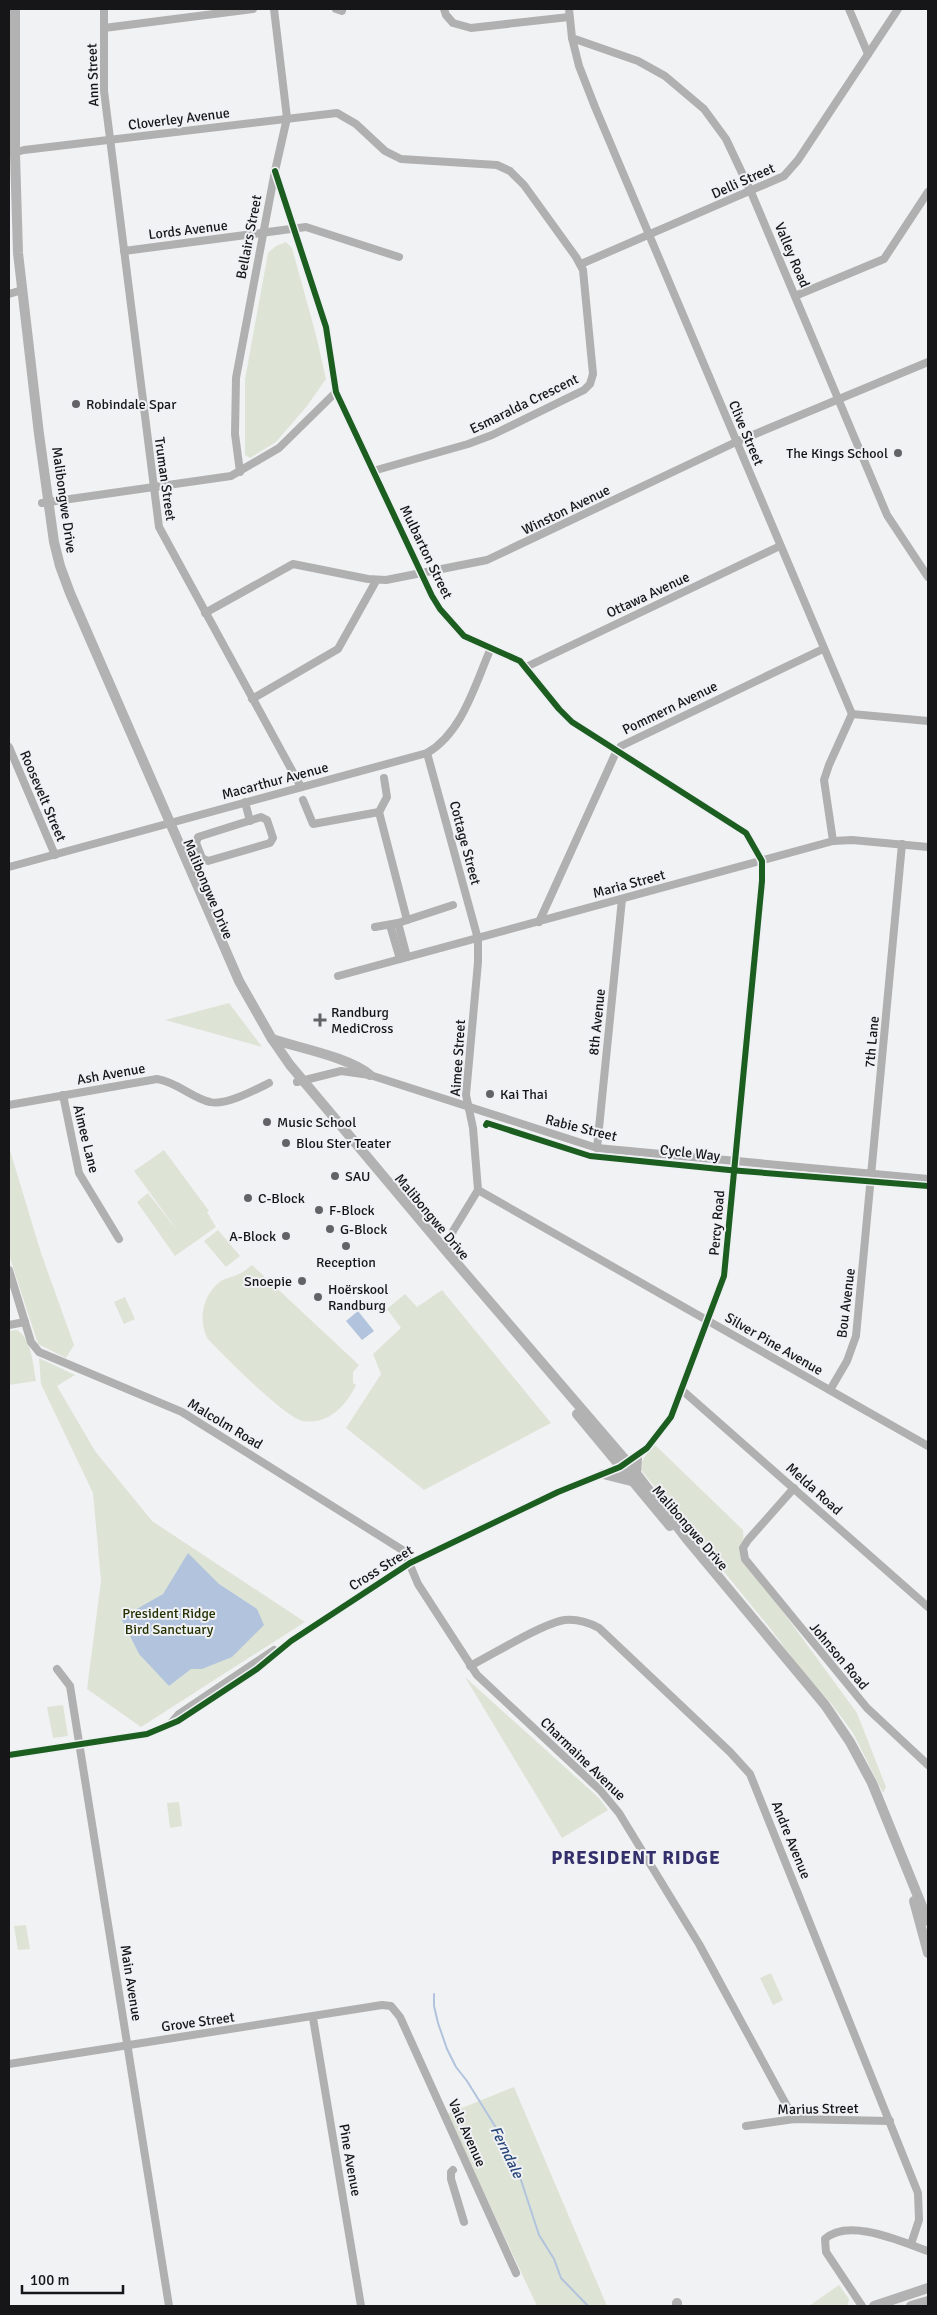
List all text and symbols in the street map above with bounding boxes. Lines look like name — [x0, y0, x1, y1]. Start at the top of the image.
street label: Ann Street — [83, 43, 103, 107]
street label: Cloverley Avenue — [127, 104, 231, 134]
street label: Delli Street — [709, 159, 777, 202]
street label: Bellairs Street — [233, 193, 266, 281]
street label: Lords Avenue — [147, 217, 229, 243]
street label: Valley Road — [771, 220, 813, 290]
street label: Esmaralda Crescent — [467, 370, 581, 438]
place label: Robindale Spar — [86, 396, 177, 413]
marker: Robindale Spar — [70, 398, 82, 410]
street label: Clive Street — [725, 398, 767, 468]
street label: Truman Street — [151, 436, 179, 522]
place label: The Kings School — [786, 445, 888, 462]
street label: Malibongwe Drive — [48, 446, 80, 554]
marker: The Kings School — [892, 447, 904, 459]
street label: Winston Avenue — [519, 481, 613, 539]
street label: Mulbarton Street — [396, 502, 456, 602]
street label: Ottawa Avenue — [604, 568, 692, 622]
street label: Pommern Avenue — [620, 678, 720, 738]
street label: Roosevelt Street — [16, 748, 70, 844]
street label: Macarthur Avenue — [220, 759, 330, 803]
street label: Cottage Street — [446, 799, 484, 887]
street label: Malibongwe Drive — [179, 836, 237, 942]
street label: Maria Street — [591, 866, 667, 902]
street label: 8th Avenue — [585, 988, 609, 1056]
place label: Randburg MediCross — [331, 1004, 393, 1037]
marker: Randburg MediCross — [313, 1013, 327, 1027]
street label: 7th Lane — [861, 1015, 883, 1069]
street label: Aimee Street — [447, 1019, 469, 1097]
street label: Ash Avenue — [75, 1060, 147, 1088]
place label: Kai Thai — [500, 1086, 548, 1103]
marker: Kai Thai — [484, 1088, 496, 1100]
street label: Aimee Lane — [69, 1103, 103, 1175]
street label: Rabie Street — [543, 1111, 619, 1145]
place label: Music School — [277, 1114, 356, 1131]
marker: Music School — [261, 1116, 273, 1128]
place label: Blou Ster Teater — [296, 1135, 392, 1152]
marker: Blou Ster Teater — [280, 1137, 292, 1149]
street label: Cycle Way — [659, 1141, 721, 1165]
place label: SAU — [345, 1168, 370, 1185]
marker: SAU — [329, 1170, 341, 1182]
street label: Malibongwe Drive — [391, 1170, 473, 1264]
place label: C-Block — [258, 1190, 305, 1207]
street label: Percy Road — [706, 1190, 728, 1256]
marker: C-Block — [242, 1192, 254, 1204]
place label: F-Block — [329, 1202, 375, 1219]
marker: F-Block — [313, 1204, 325, 1216]
place label: G-Block — [340, 1221, 387, 1238]
marker: G-Block — [324, 1223, 336, 1235]
place label: A-Block — [229, 1228, 276, 1245]
marker: A-Block — [280, 1230, 292, 1242]
marker: Reception — [340, 1240, 352, 1252]
place label: Reception — [316, 1254, 376, 1271]
street label: Bou Avenue — [833, 1267, 859, 1339]
place label: Snoepie — [244, 1273, 292, 1290]
marker: Snoepie — [296, 1275, 308, 1287]
place label: Hoërskool Randburg — [328, 1281, 388, 1314]
marker: Hoërskool Randburg — [312, 1291, 324, 1303]
street label: Silver Pine Avenue — [722, 1309, 826, 1379]
street label: Malcolm Road — [184, 1395, 266, 1453]
street label: Melda Road — [782, 1459, 846, 1519]
street label: Malibongwe Drive — [648, 1482, 732, 1574]
street label: Cross Street — [346, 1542, 416, 1594]
park label: President Ridge Bird Sanctuary — [122, 1605, 216, 1638]
street label: Johnson Road — [806, 1619, 872, 1693]
street label: Charmaine Avenue — [537, 1714, 629, 1804]
street label: Andre Avenue — [768, 1799, 814, 1881]
district label: PRESIDENT RIDGE — [551, 1846, 721, 1870]
street label: Main Avenue — [117, 1944, 145, 2022]
street label: Grove Street — [160, 2008, 236, 2036]
street label: Vale Avenue — [445, 2096, 489, 2170]
street label: Marius Street — [777, 2100, 859, 2118]
street label: Pine Avenue — [335, 2122, 365, 2198]
water label: Ferndale — [487, 2123, 528, 2182]
scale bar — [22, 2262, 124, 2294]
text: 100 m — [30, 2271, 70, 2289]

